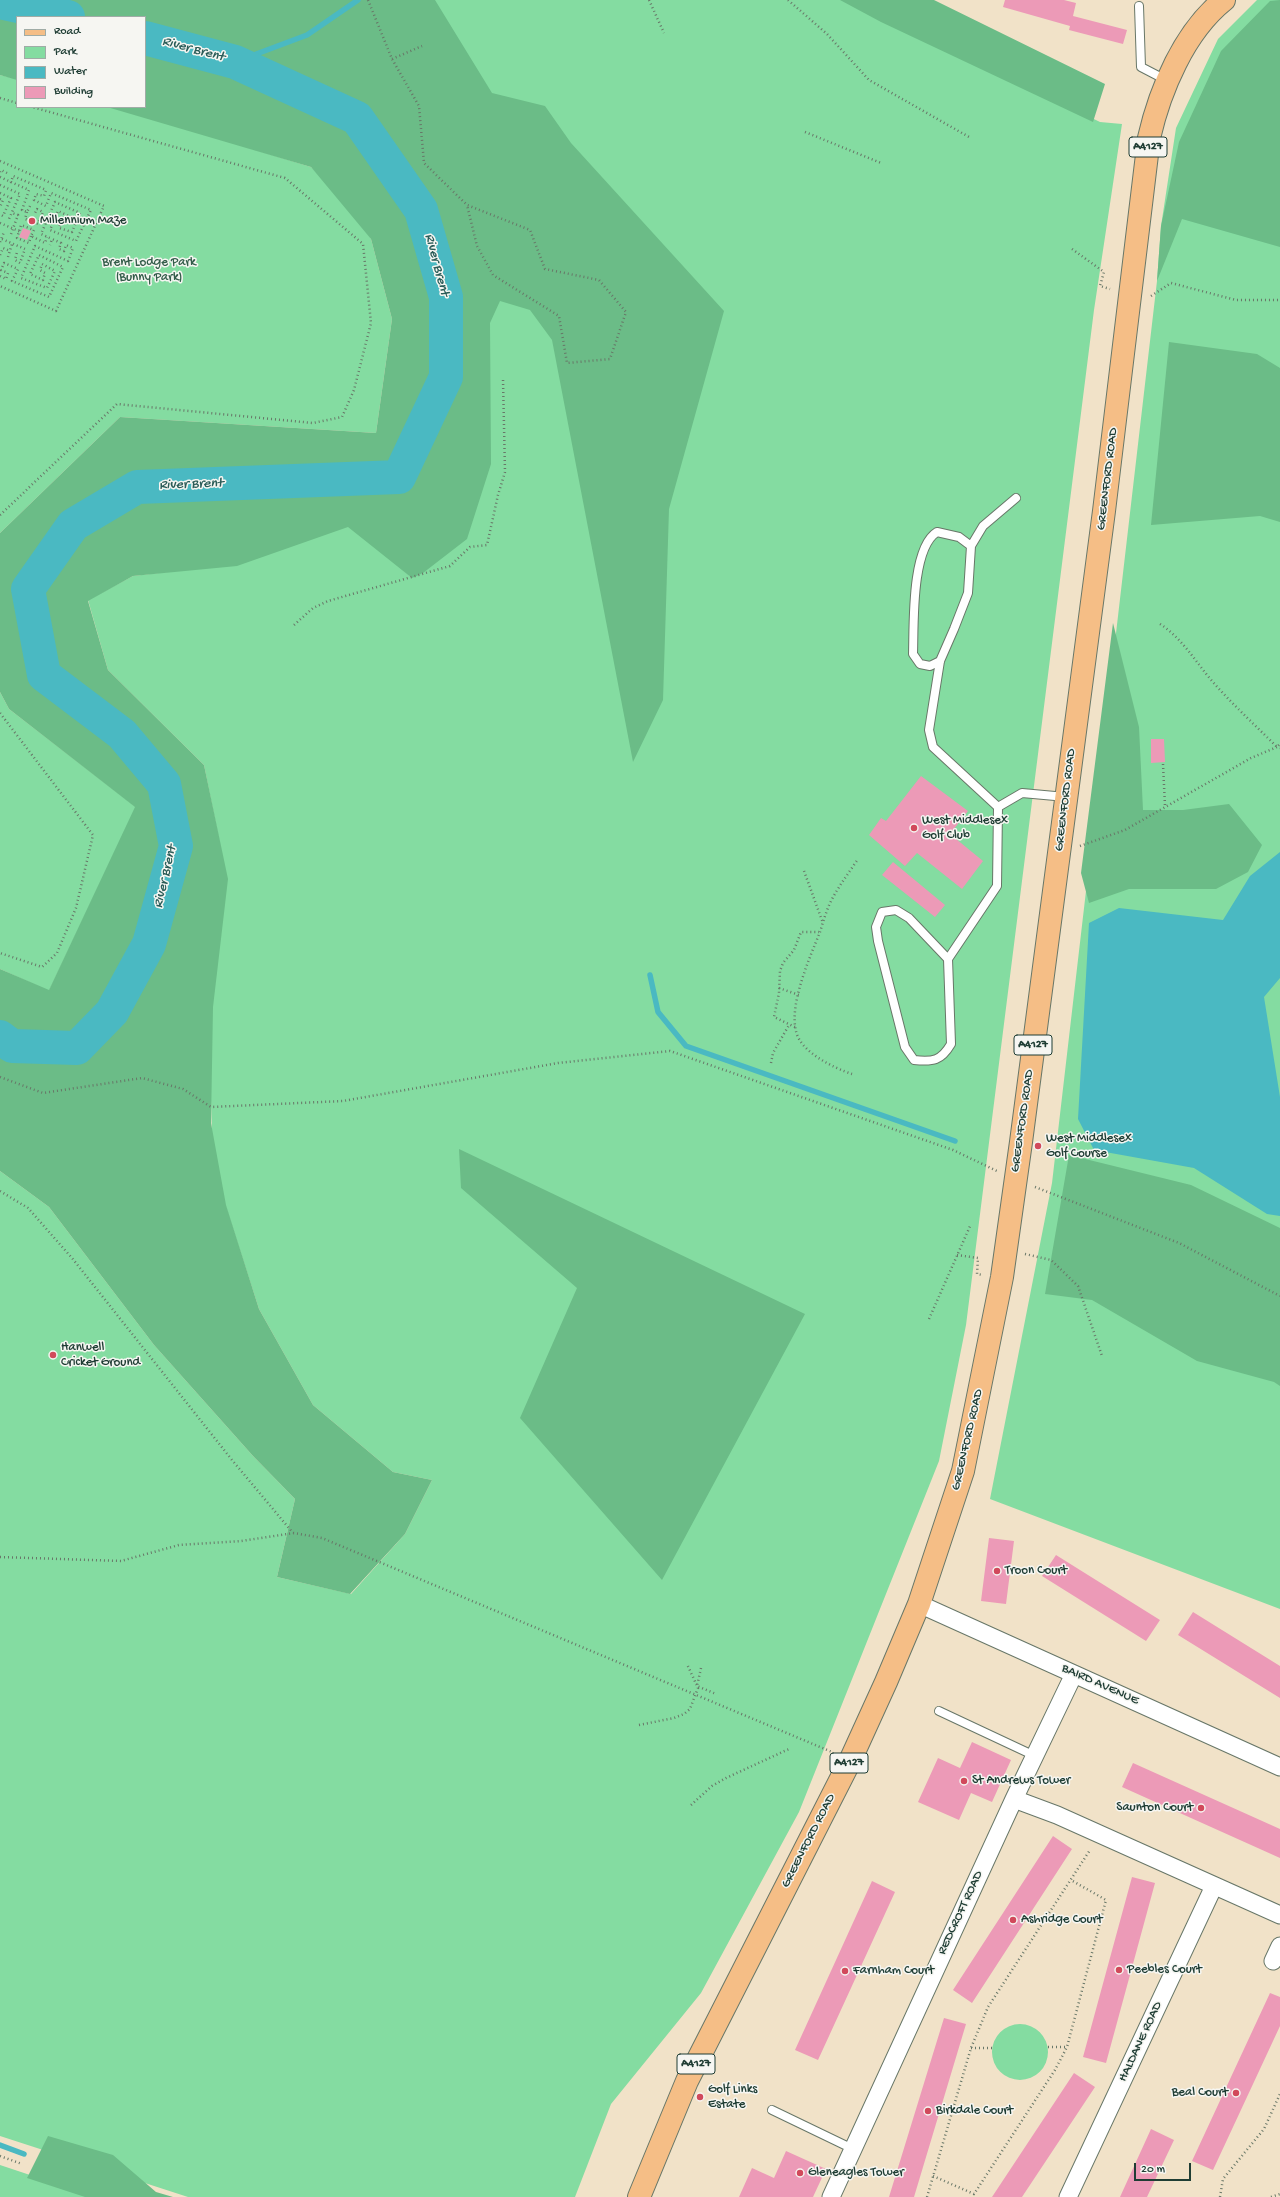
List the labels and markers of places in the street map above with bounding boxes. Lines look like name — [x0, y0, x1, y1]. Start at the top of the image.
place label: Millennium Maze — [40, 213, 127, 229]
marker: Millennium Maze — [27, 216, 37, 226]
place label: West Middlesex Golf Club — [922, 813, 1008, 844]
marker: West Middlesex Golf Club — [909, 823, 919, 833]
place label: West Middlesex Golf Course — [1046, 1131, 1132, 1162]
marker: West Middlesex Golf Course — [1033, 1141, 1043, 1151]
place label: Hanwell Cricket Ground — [61, 1340, 140, 1371]
marker: Hanwell Cricket Ground — [48, 1350, 58, 1360]
place label: Troon Court — [1005, 1563, 1067, 1579]
marker: Troon Court — [992, 1566, 1002, 1576]
place label: St Andrews Tower — [972, 1773, 1070, 1789]
marker: St Andrews Tower — [959, 1776, 969, 1786]
place label: Saunton Court — [1116, 1800, 1193, 1816]
marker: Saunton Court — [1196, 1803, 1206, 1813]
place label: Ashridge Court — [1021, 1912, 1102, 1928]
marker: Ashridge Court — [1008, 1915, 1018, 1925]
place label: Peebles Court — [1127, 1962, 1202, 1978]
place label: Farnham Court — [853, 1963, 934, 1979]
marker: Peebles Court — [1114, 1965, 1124, 1975]
marker: Farnham Court — [840, 1966, 850, 1976]
place label: Golf Links Estate — [708, 2082, 757, 2113]
place label: Beal Court — [1172, 2085, 1228, 2101]
marker: Beal Court — [1231, 2088, 1241, 2098]
marker: Golf Links Estate — [695, 2092, 705, 2102]
place label: Birkdale Court — [936, 2103, 1013, 2119]
marker: Birkdale Court — [923, 2106, 933, 2116]
place label: Gleneagles Tower — [808, 2165, 904, 2181]
marker: Gleneagles Tower — [795, 2168, 805, 2178]

